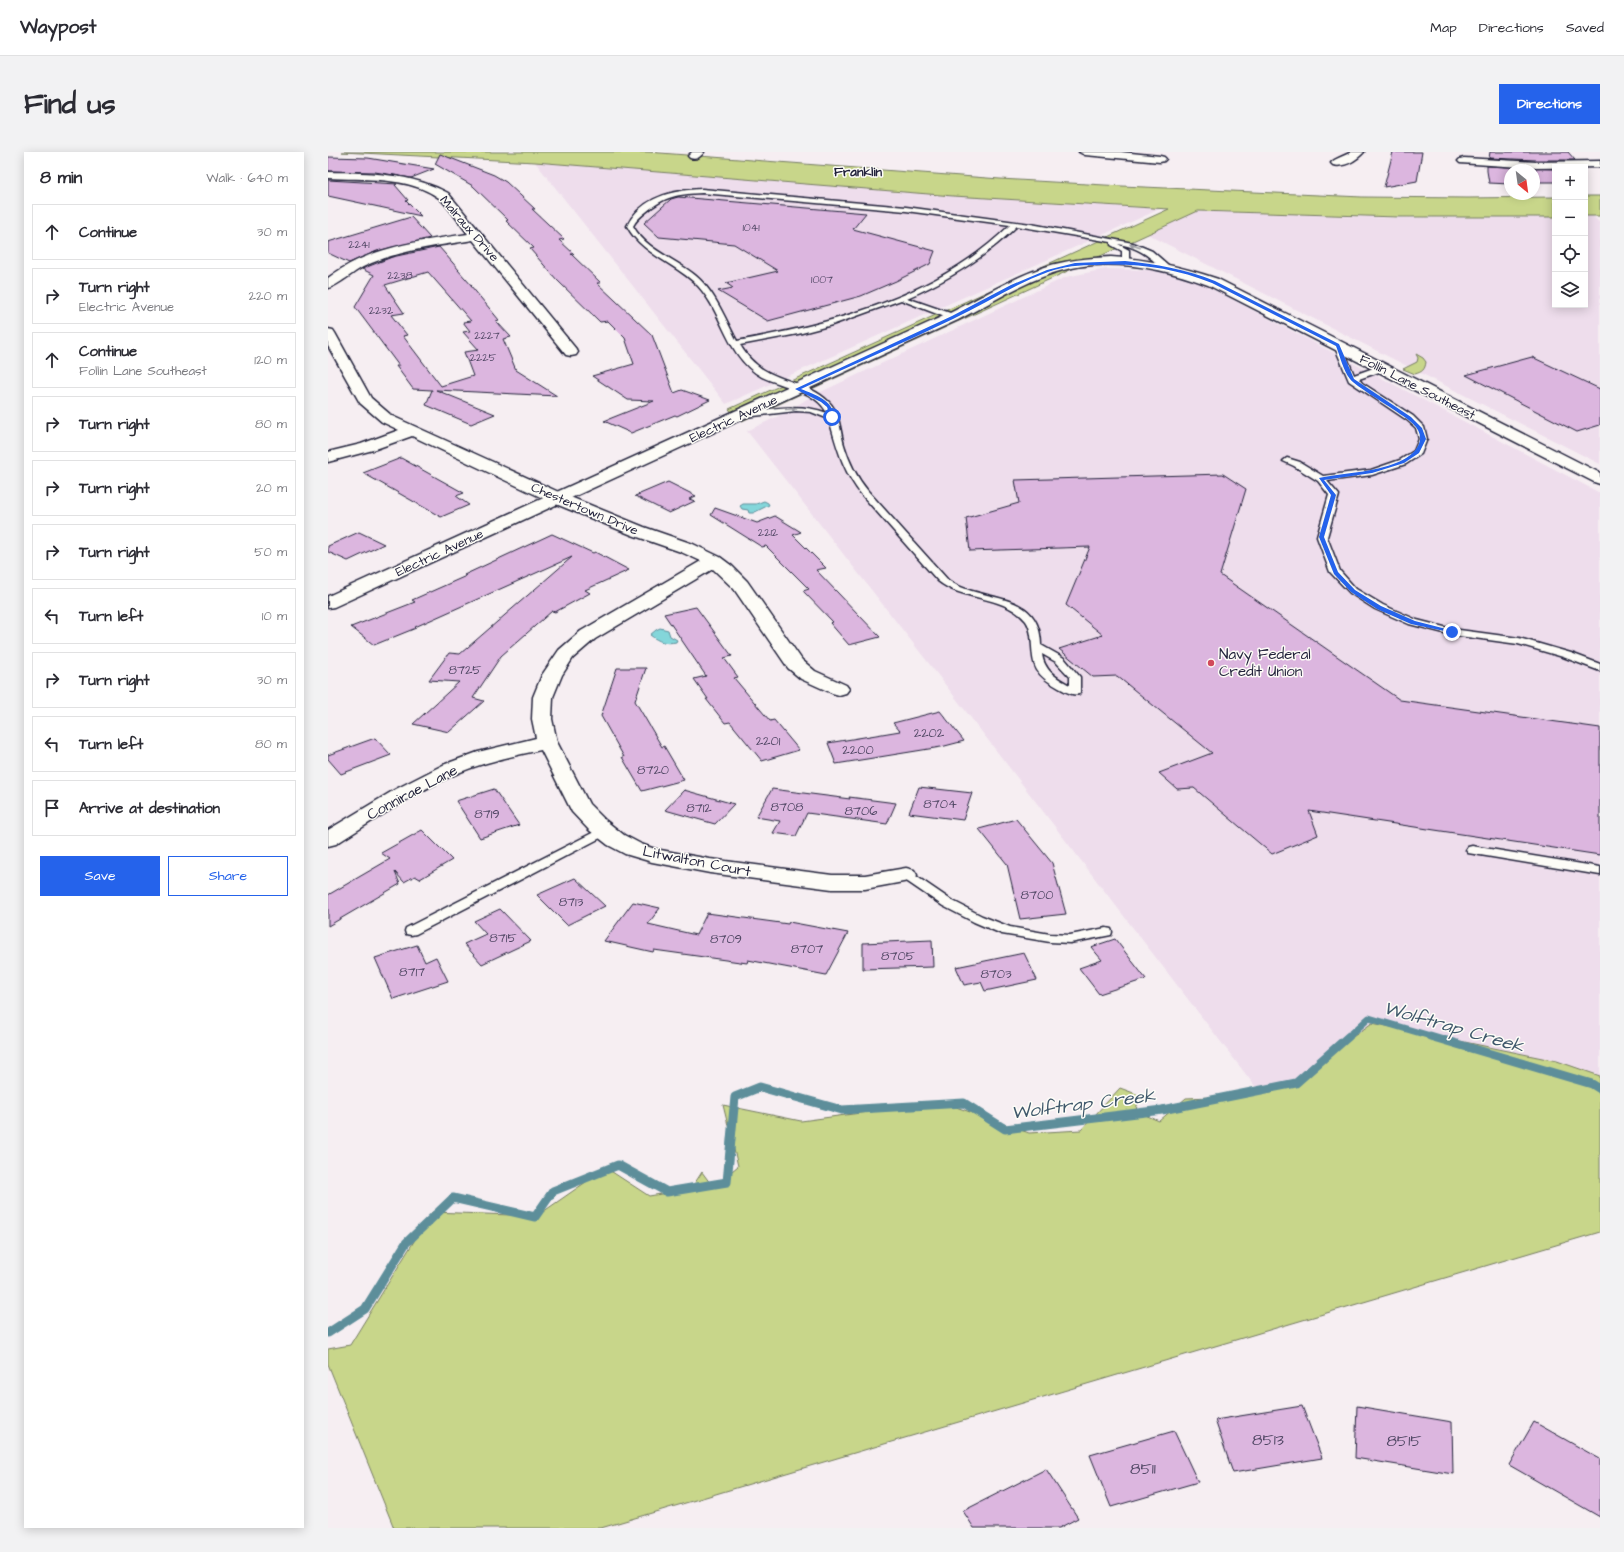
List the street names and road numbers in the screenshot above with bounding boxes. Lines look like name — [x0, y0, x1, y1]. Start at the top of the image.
street label: Malraux Drive — [435, 192, 503, 266]
street label: Follin Lane Southeast — [1357, 350, 1479, 424]
street label: Electric Avenue — [687, 391, 780, 447]
street label: Chestertown Drive — [528, 478, 641, 540]
street label: Electric Avenue — [393, 525, 486, 581]
street label: Connirae Lane — [363, 760, 461, 825]
street label: Litwalton Court — [641, 841, 753, 882]

